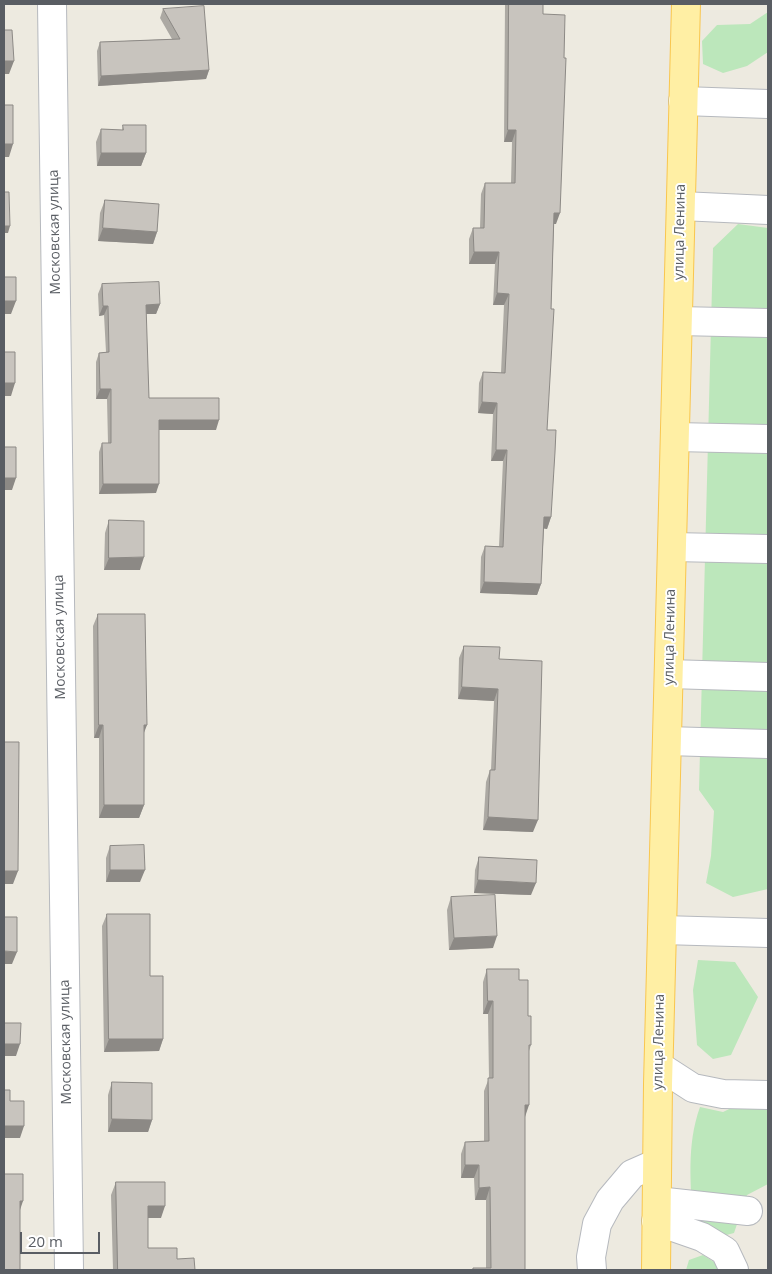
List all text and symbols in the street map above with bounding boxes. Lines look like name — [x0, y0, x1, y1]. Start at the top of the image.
street label: Московская улица — [46, 169, 64, 295]
street label: улица Ленина — [671, 184, 689, 280]
street label: Московская улица — [51, 574, 69, 700]
street label: улица Ленина — [661, 589, 679, 685]
street label: Московская улица — [57, 979, 75, 1105]
street label: улица Ленина — [650, 994, 668, 1090]
scale bar — [22, 1222, 102, 1254]
text: 20 m — [28, 1231, 63, 1251]

